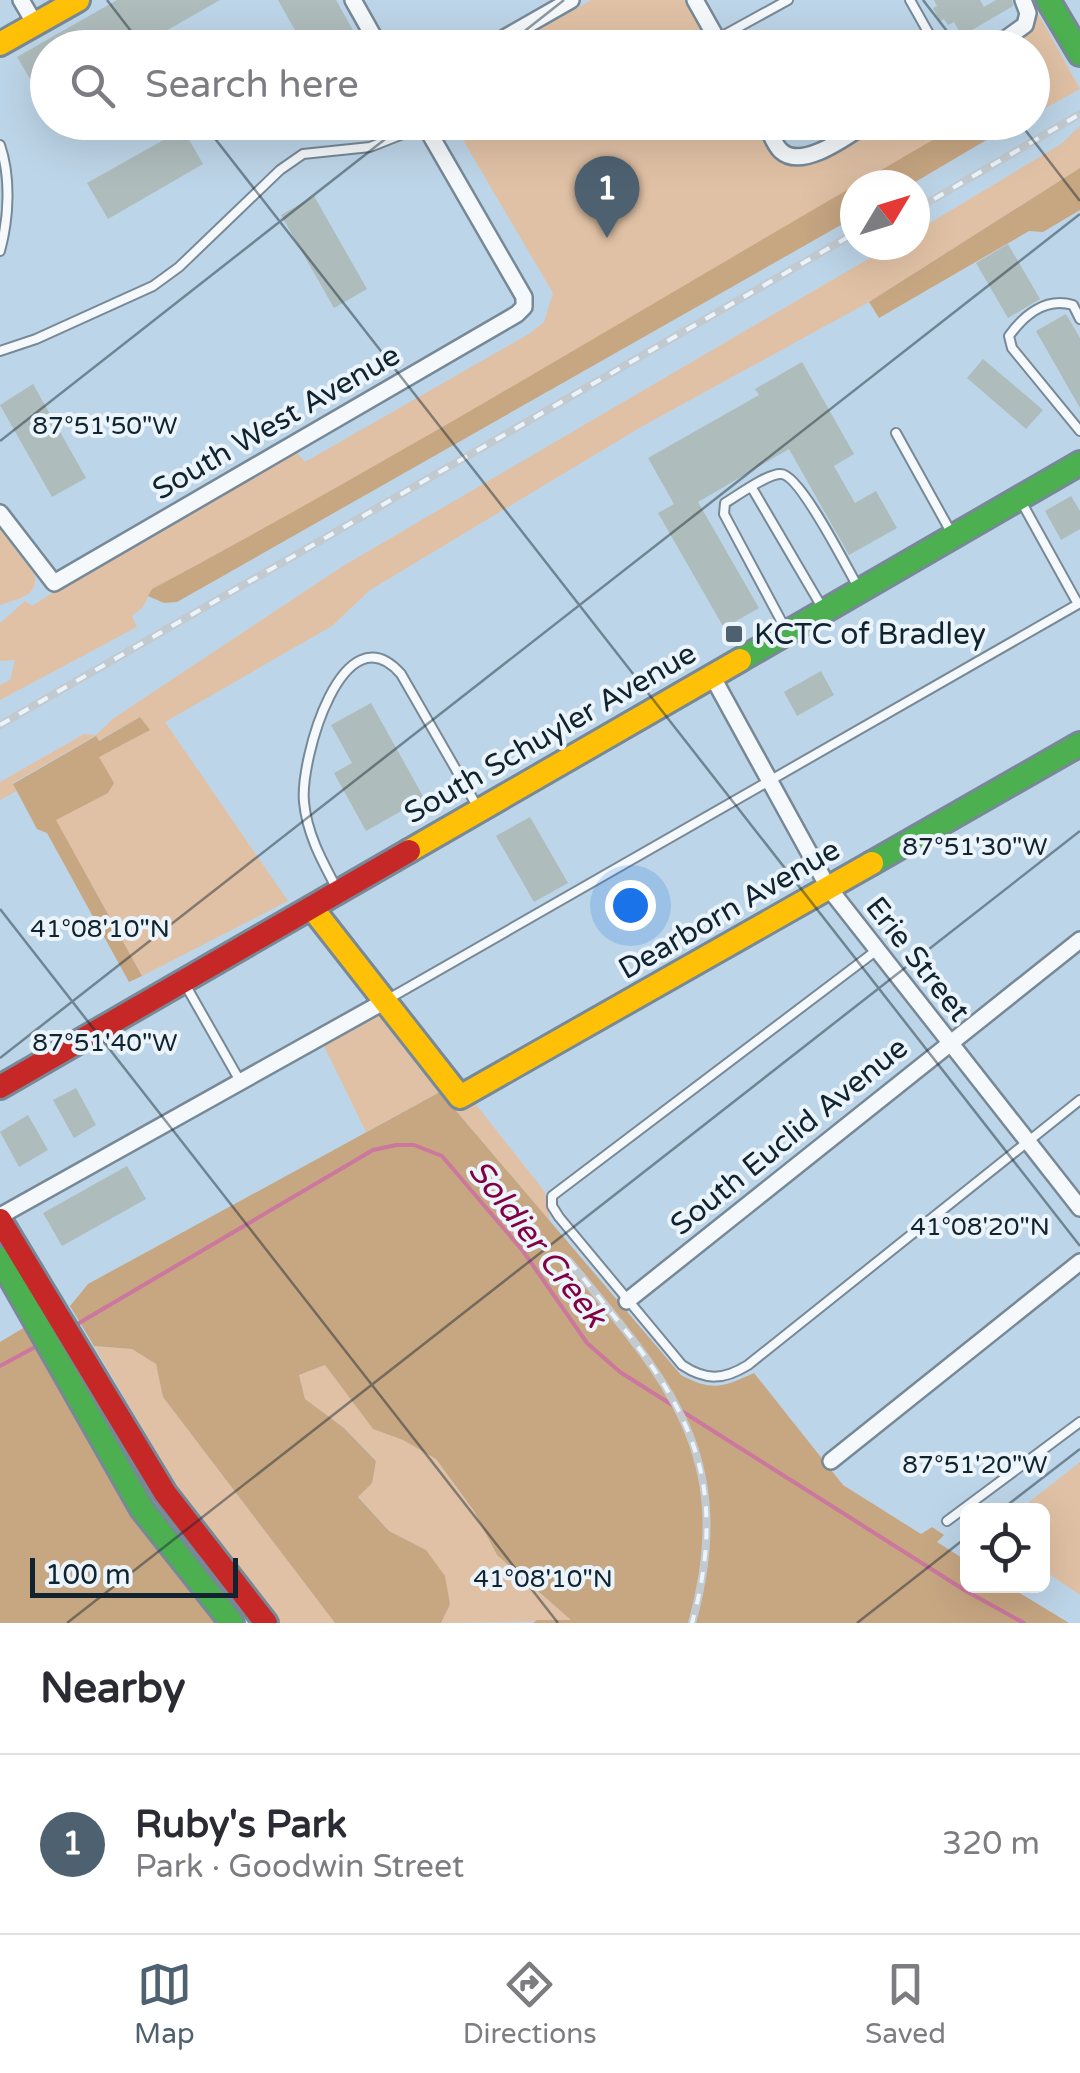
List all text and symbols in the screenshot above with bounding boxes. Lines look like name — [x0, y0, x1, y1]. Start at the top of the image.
search box — [30, 30, 1050, 140]
icon: search — [65, 58, 120, 113]
text: Search here — [145, 62, 359, 108]
pin: 1 — [574, 156, 640, 238]
north arrow — [840, 170, 930, 260]
street label: South West Avenue — [146, 337, 406, 508]
text: 87°51'50"W — [32, 411, 178, 441]
place label: KCTC of Bradley — [754, 616, 986, 653]
marker: KCTC of Bradley — [723, 623, 745, 645]
street label: South Schuyler Avenue — [398, 635, 703, 832]
street label: Dearborn Avenue — [612, 831, 846, 988]
text: 87°51'30"W — [902, 832, 1048, 862]
your location — [605, 880, 656, 931]
street label: Erie Street — [857, 889, 978, 1029]
text: 41°08'10"N — [30, 914, 170, 944]
text: 87°51'40"W — [32, 1028, 178, 1058]
street label: South Euclid Avenue — [663, 1029, 915, 1243]
water label: Soldier Creek — [460, 1153, 616, 1337]
text: 41°08'20"N — [910, 1212, 1050, 1242]
text: 87°51'20"W — [902, 1450, 1048, 1480]
map controls — [960, 1503, 1050, 1593]
button: locate — [960, 1503, 1050, 1593]
scale bar — [30, 1553, 238, 1598]
text: 100 m — [45, 1558, 131, 1592]
text: 41°08'10"N — [473, 1564, 613, 1594]
text: Nearby — [40, 1663, 185, 1714]
text: Ruby's Park — [135, 1802, 347, 1848]
text: 1 — [62, 1825, 83, 1863]
text: 320 m — [942, 1825, 1040, 1863]
text: Park · Goodwin Street — [135, 1848, 464, 1886]
tab: Map — [134, 1957, 195, 2051]
tab: Directions — [463, 1957, 597, 2051]
tab: Saved — [865, 1957, 946, 2051]

